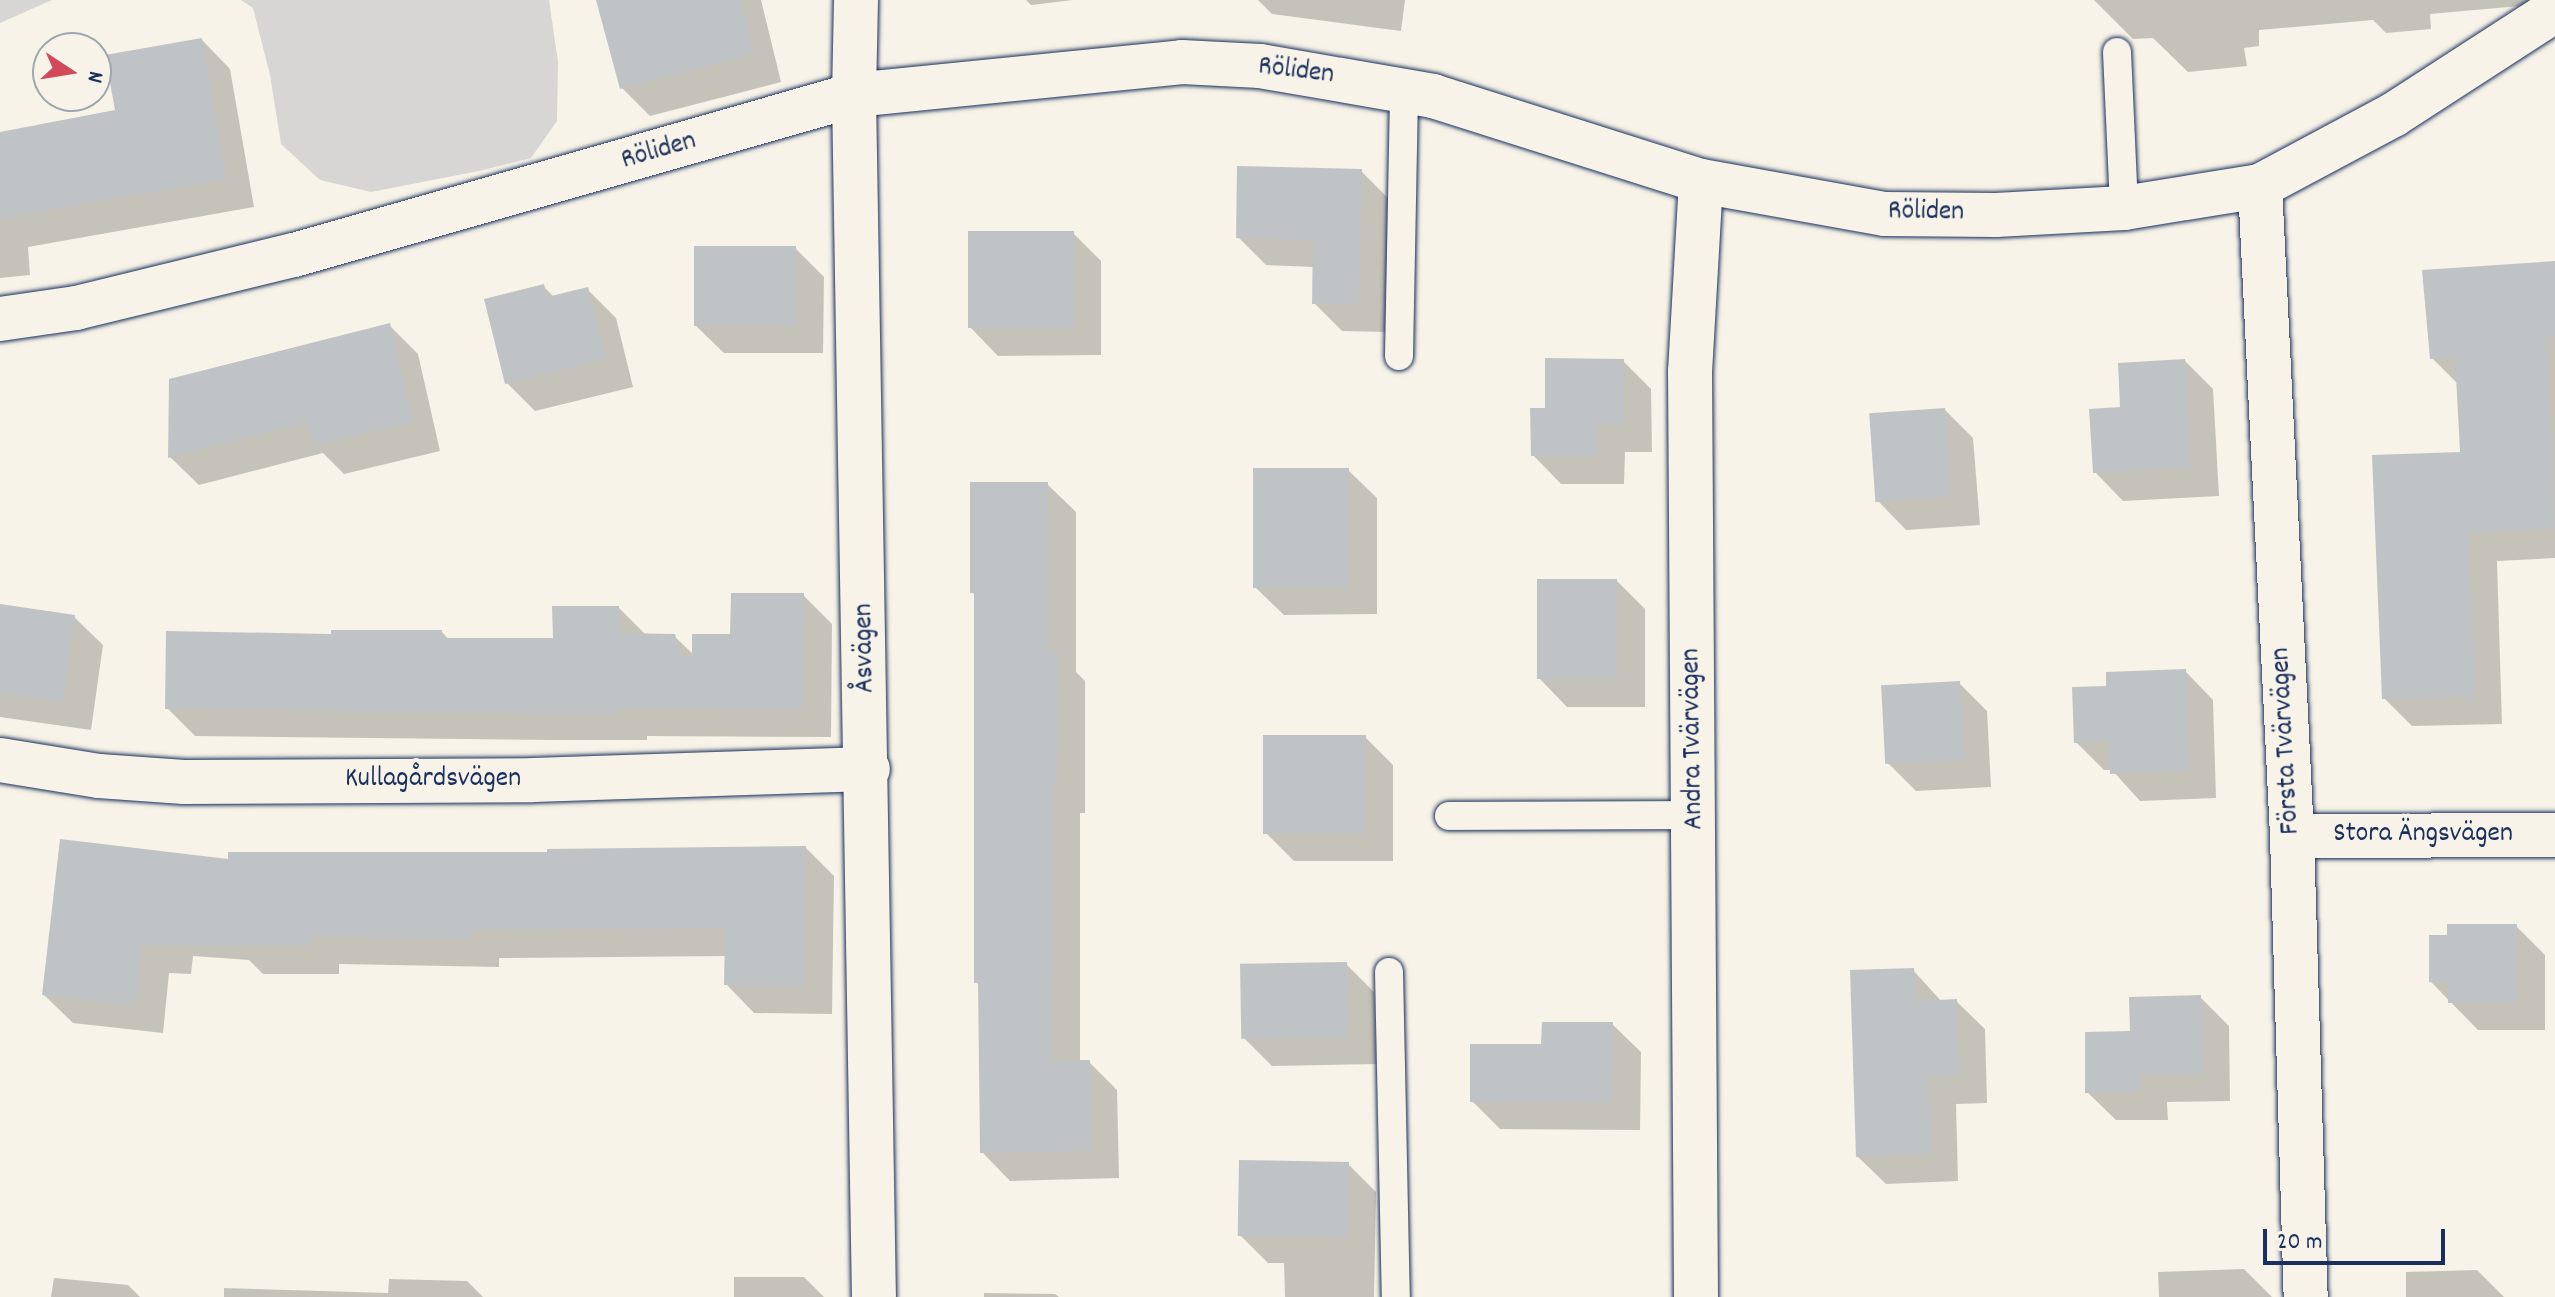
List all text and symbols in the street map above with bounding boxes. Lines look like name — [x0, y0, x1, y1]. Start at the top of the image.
north arrow — [32, 32, 112, 112]
street label: Röliden — [1256, 51, 1336, 93]
text: N — [78, 68, 110, 85]
street label: Röliden — [618, 125, 700, 179]
street label: Röliden — [1888, 196, 1964, 230]
street label: Åsvägen — [848, 603, 884, 693]
street label: Första Tvärvägen — [2265, 647, 2309, 835]
street label: Andra Tvärvägen — [1676, 648, 1712, 830]
street label: Kullagårdsvägen — [345, 763, 521, 797]
street label: Stora Ängsvägen — [2333, 818, 2513, 852]
scale bar — [2267, 1213, 2449, 1263]
text: 20 m — [2277, 1226, 2323, 1260]

